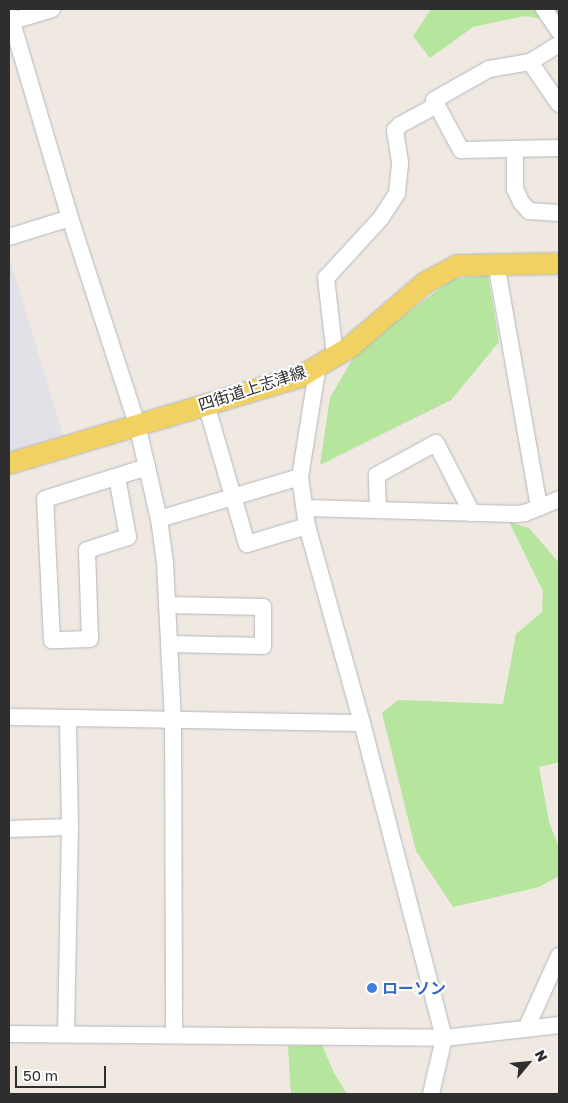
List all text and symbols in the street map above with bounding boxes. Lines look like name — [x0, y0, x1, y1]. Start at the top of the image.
street label: 四街道上志津線 — [196, 362, 308, 414]
place label: ローソン — [382, 978, 446, 998]
marker: ローソン — [366, 982, 378, 994]
north arrow — [503, 1038, 553, 1088]
text: N — [532, 1047, 552, 1064]
scale bar — [18, 1056, 109, 1088]
text: 50 m — [23, 1066, 58, 1084]

